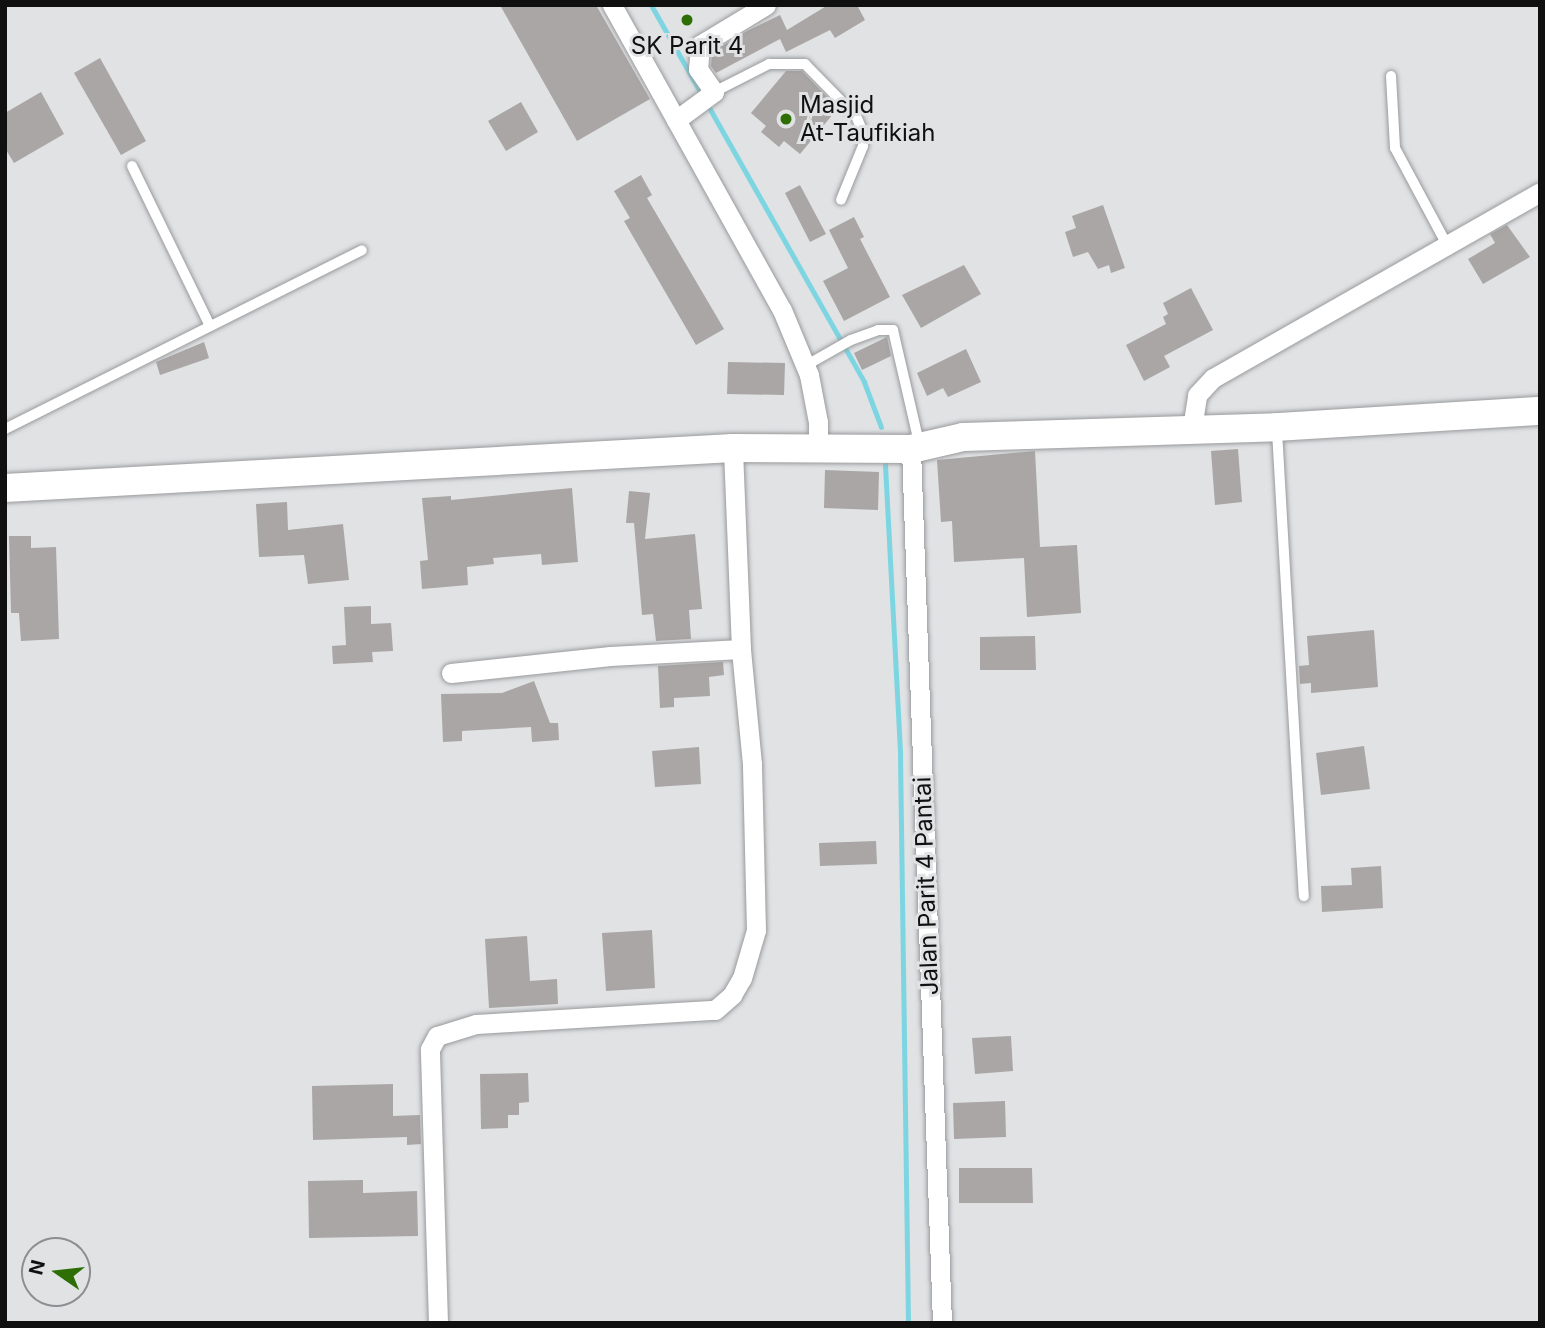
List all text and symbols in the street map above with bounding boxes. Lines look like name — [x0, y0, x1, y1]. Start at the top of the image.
marker: SK Parit 4 — [679, 12, 695, 28]
place label: SK Parit 4 — [631, 32, 743, 60]
place label: Masjid At-Taufikiah — [800, 91, 935, 147]
marker: Masjid At-Taufikiah — [778, 111, 794, 127]
street label: Jalan Parit 4 Pantai — [908, 776, 944, 996]
north arrow — [21, 1237, 91, 1307]
text: N — [24, 1257, 50, 1277]

